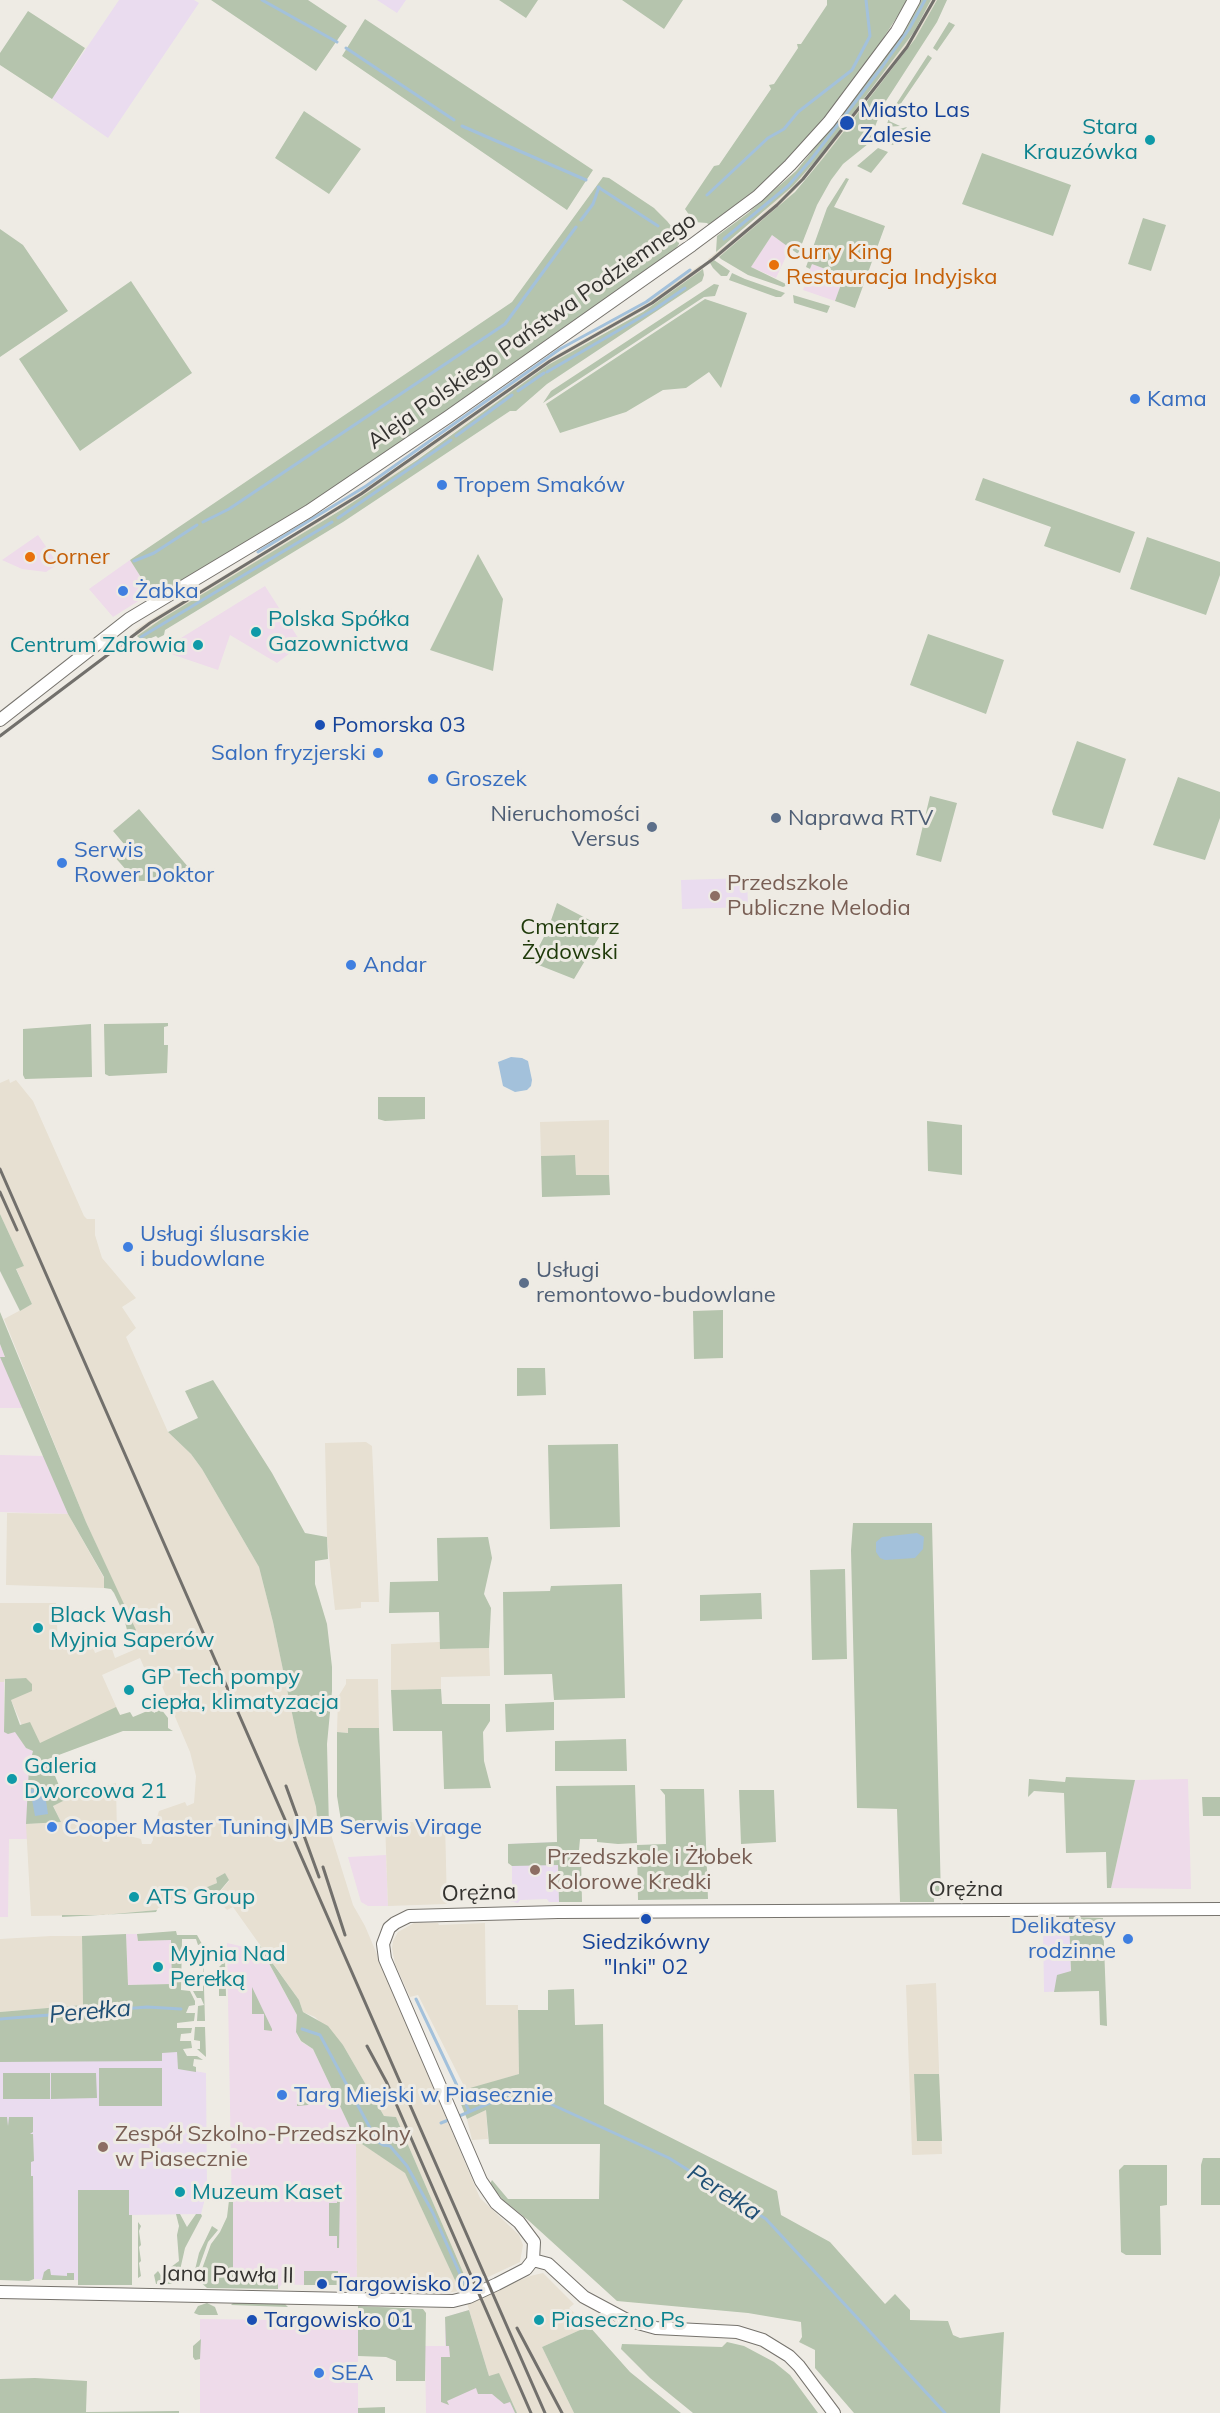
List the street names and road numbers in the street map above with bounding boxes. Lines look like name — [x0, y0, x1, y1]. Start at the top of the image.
street label: Aleja Polskiego Państwa Podziemnego — [363, 207, 701, 455]
street label: Orężna — [929, 1876, 1003, 1902]
street label: Orężna — [441, 1879, 517, 1907]
street label: Jana Pawła II — [160, 2261, 294, 2289]

